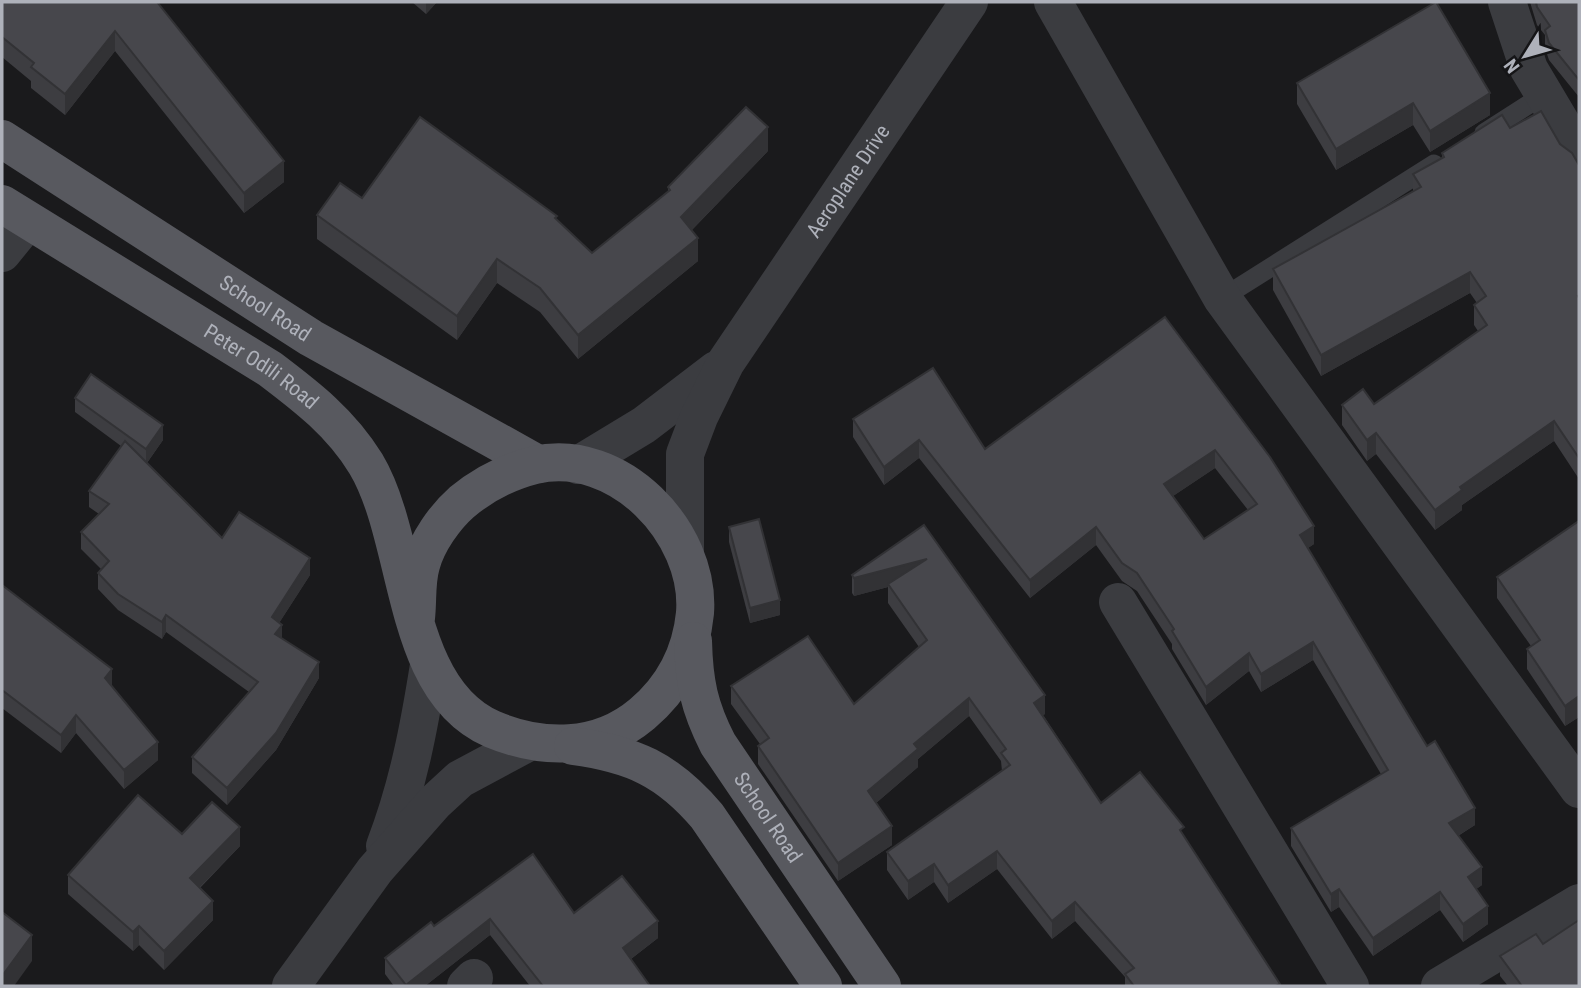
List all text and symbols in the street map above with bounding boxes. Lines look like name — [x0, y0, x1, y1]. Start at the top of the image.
north arrow — [1490, 21, 1560, 91]
text: N — [1499, 54, 1525, 77]
street label: Aeroplane Drive — [802, 120, 895, 242]
street label: School Road — [215, 270, 315, 347]
street label: Peter Odili Road — [200, 319, 323, 414]
street label: School Road — [729, 768, 807, 867]

